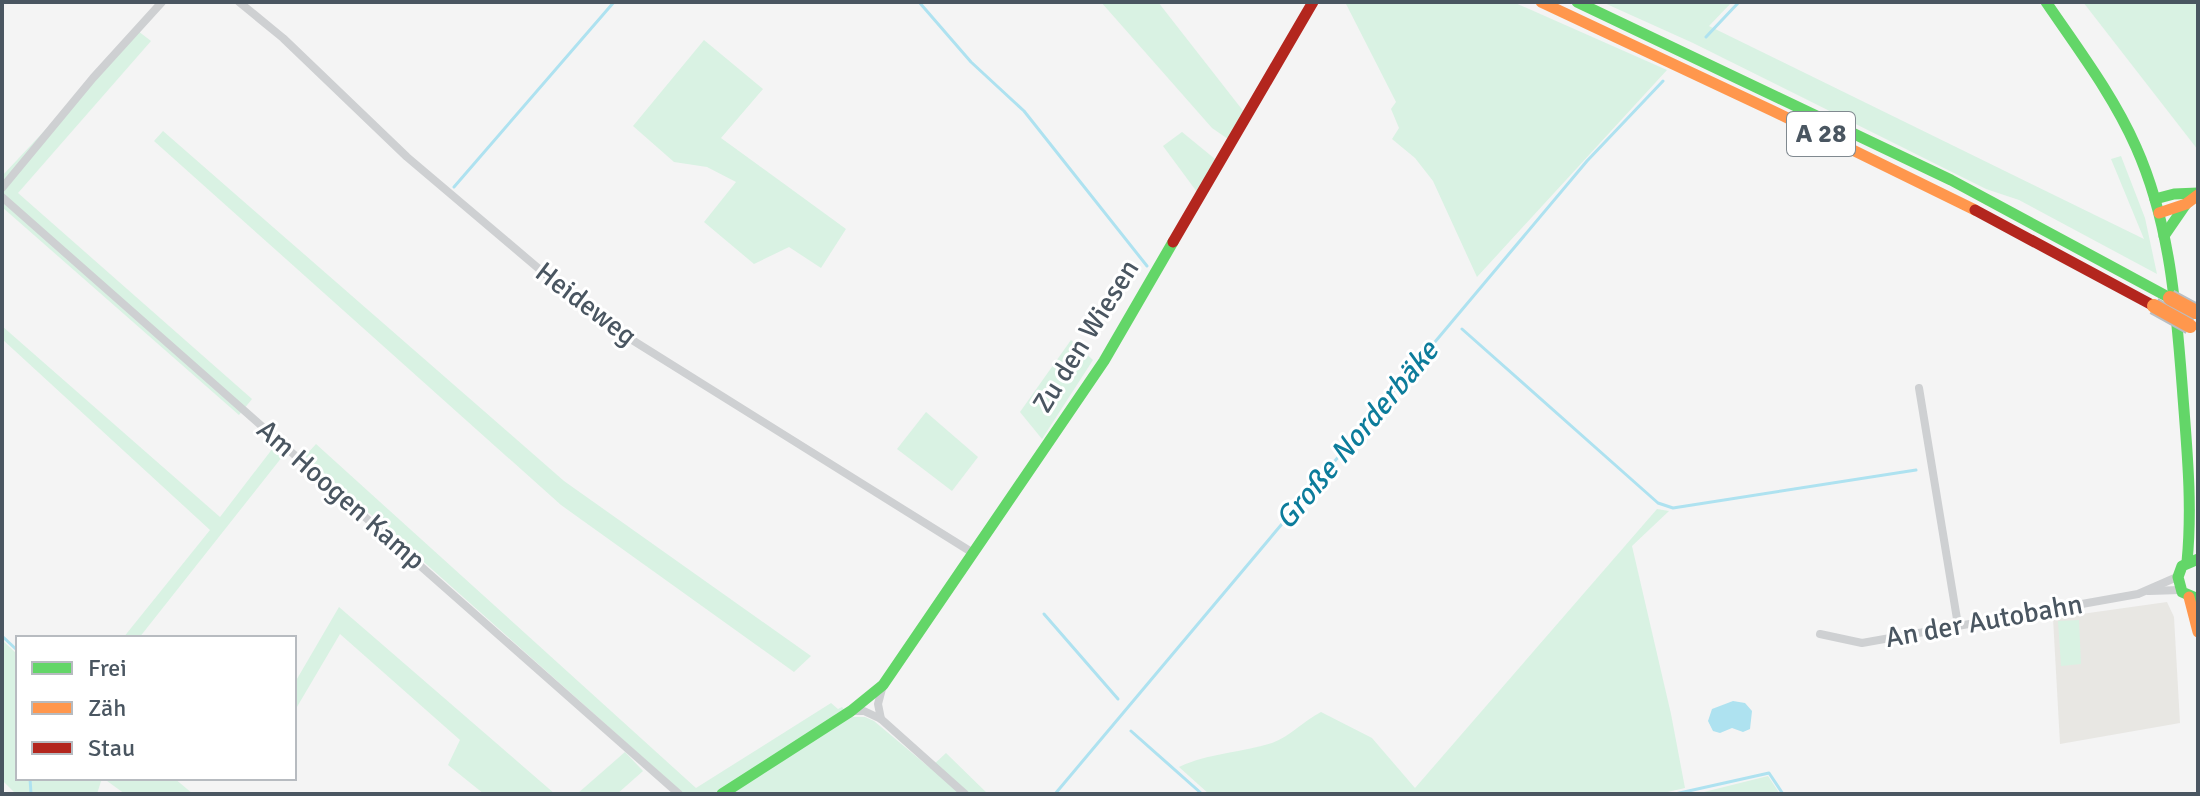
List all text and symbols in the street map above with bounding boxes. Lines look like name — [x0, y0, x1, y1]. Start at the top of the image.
road number: A 28 — [1787, 112, 1855, 156]
street label: Zu den Wiesen — [1026, 253, 1146, 419]
street label: Heideweg — [529, 255, 643, 353]
water label: Große Norderbäke — [1267, 332, 1448, 537]
street label: Am Hoogen Kamp — [250, 413, 432, 577]
street label: An der Autobahn — [1883, 587, 2085, 655]
legend — [16, 636, 296, 780]
text: Frei — [88, 653, 127, 683]
text: Zäh — [88, 693, 126, 723]
text: Stau — [88, 733, 135, 763]

